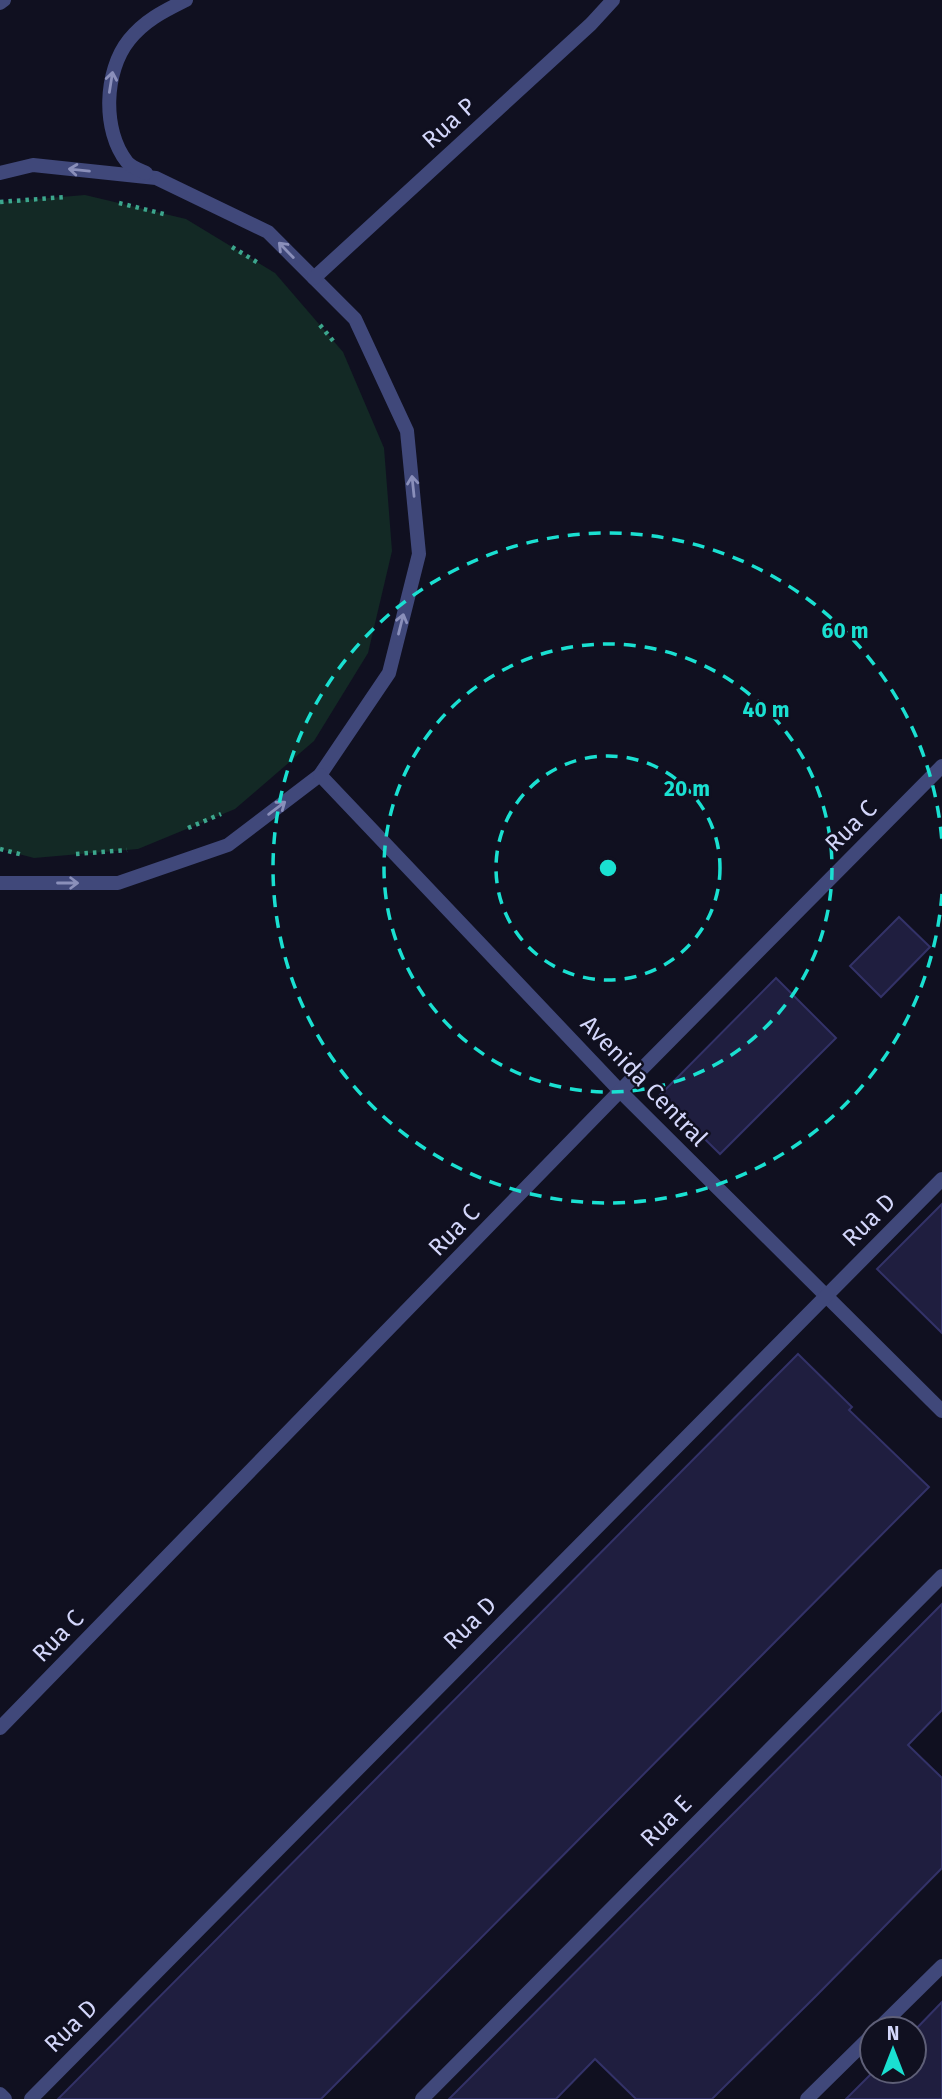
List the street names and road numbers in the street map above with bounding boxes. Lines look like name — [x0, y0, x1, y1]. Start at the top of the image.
street label: Rua P — [417, 92, 481, 154]
street label: Rua C — [819, 794, 883, 858]
street label: Avenida Central — [575, 1010, 713, 1152]
street label: Rua D — [837, 1188, 901, 1252]
street label: Rua C — [423, 1198, 485, 1262]
street label: Rua D — [438, 1591, 502, 1655]
street label: Rua C — [27, 1604, 89, 1668]
street label: Rua E — [635, 1790, 697, 1852]
street label: Rua D — [39, 1994, 103, 2058]

